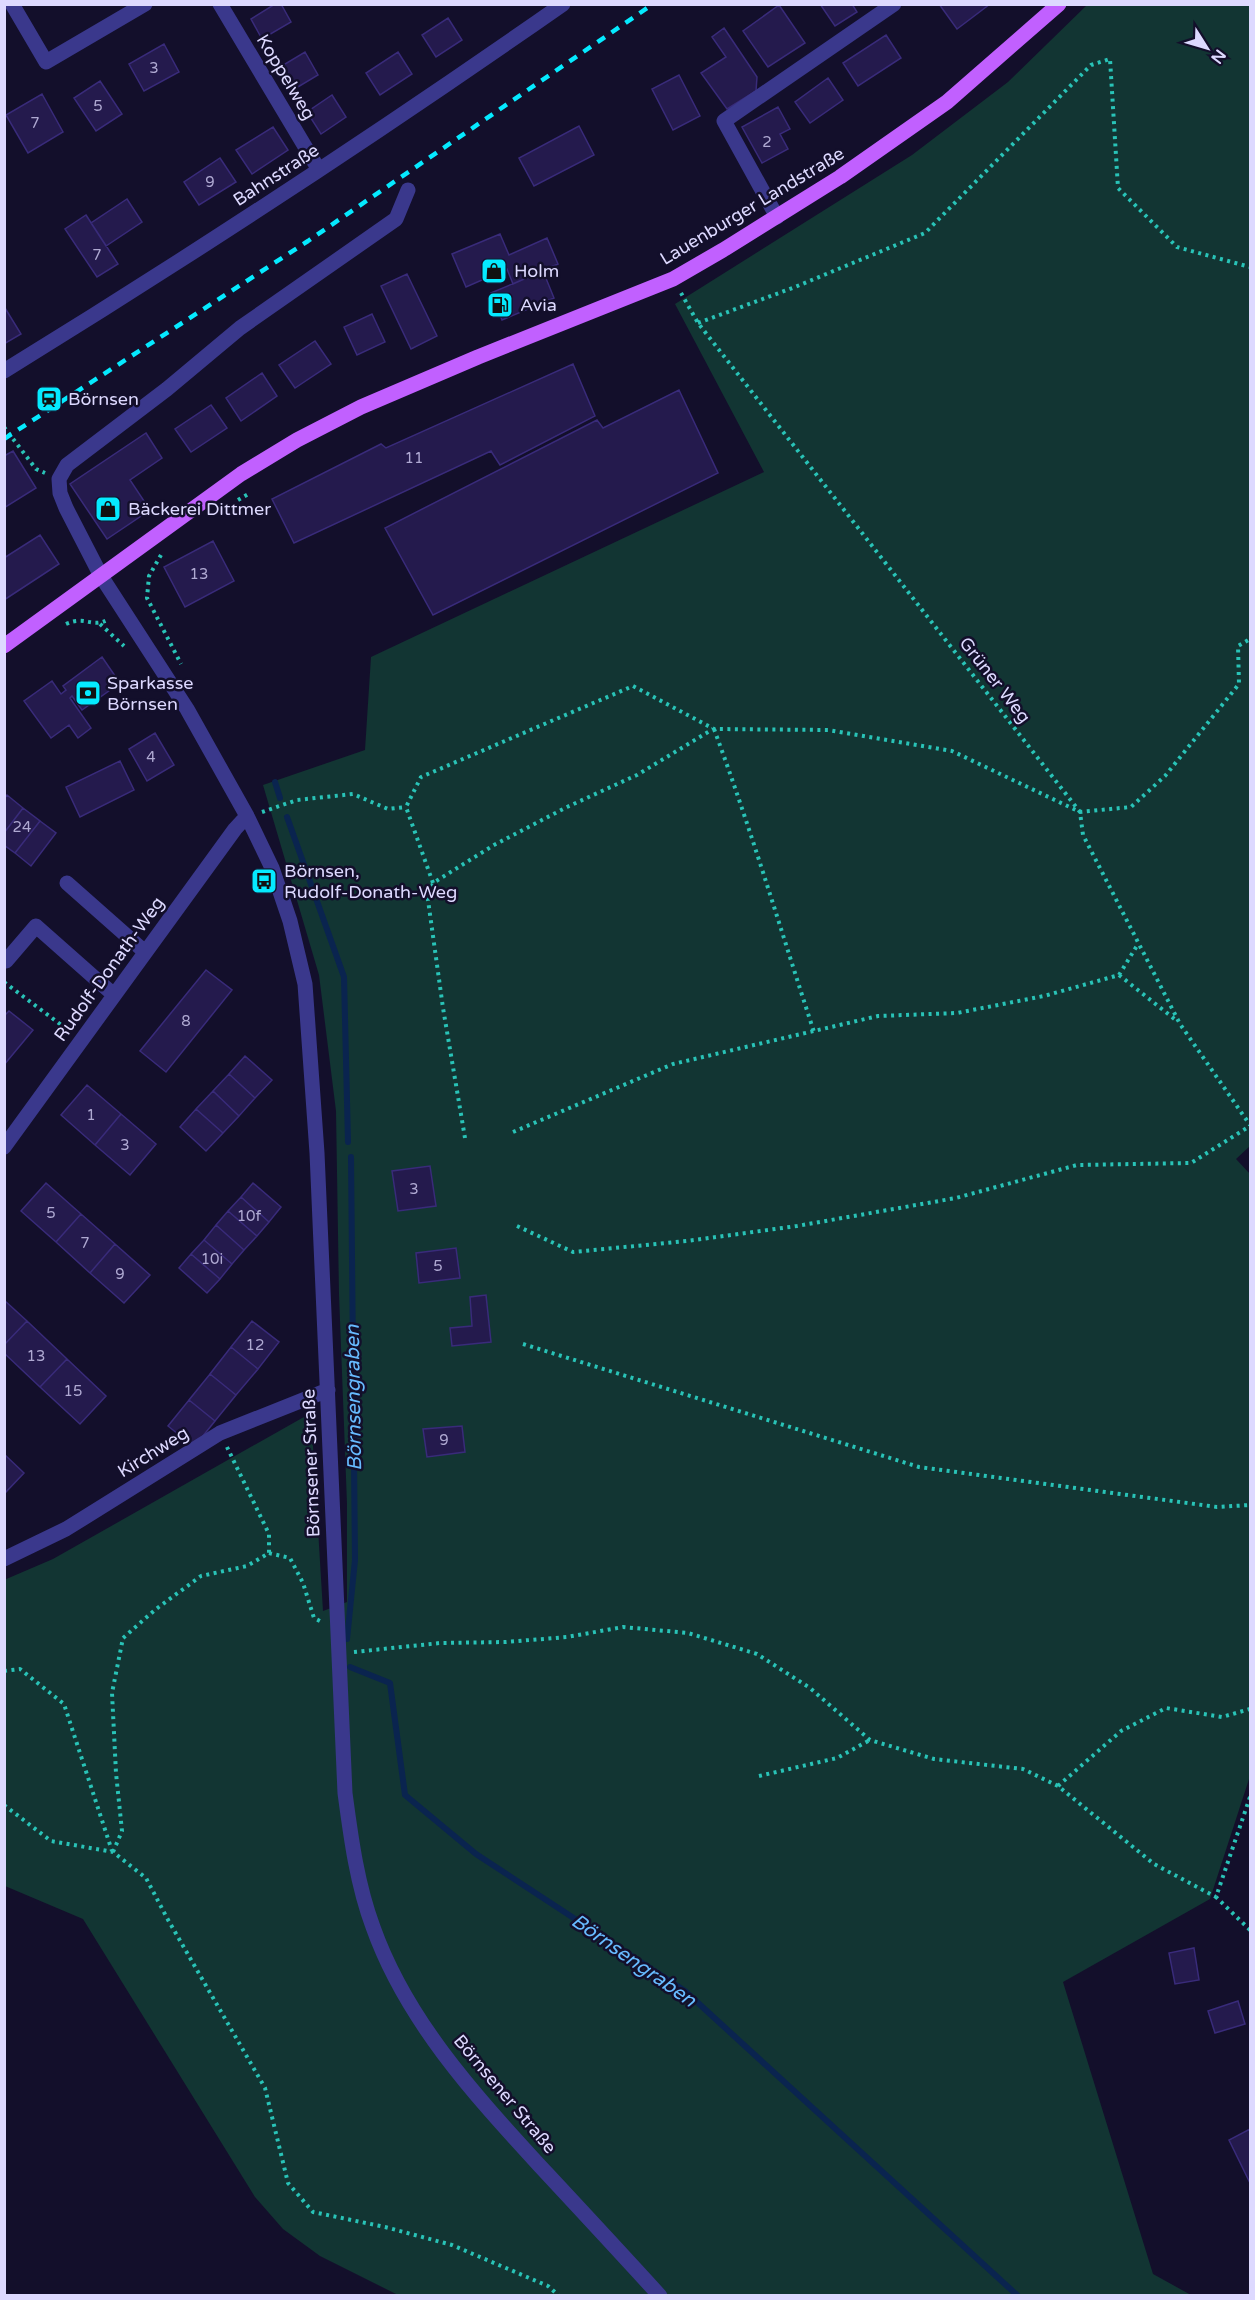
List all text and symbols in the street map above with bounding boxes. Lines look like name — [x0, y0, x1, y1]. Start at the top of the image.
north arrow — [1177, 18, 1237, 78]
street label: Koppelweg — [252, 30, 320, 124]
text: N — [1206, 45, 1230, 68]
house number: 3 — [149, 59, 159, 77]
house number: 5 — [93, 97, 103, 115]
house number: 7 — [30, 114, 40, 132]
house number: 2 — [762, 133, 772, 151]
street label: Bahnstraße — [229, 139, 323, 211]
street label: Lauenburger Landstraße — [656, 142, 848, 270]
house number: 9 — [205, 173, 215, 191]
house number: 7 — [92, 246, 102, 264]
shop icon: Holm — [479, 256, 509, 286]
place label: Holm — [514, 260, 559, 282]
fuel station icon: Avia — [485, 290, 515, 320]
place label: Avia — [520, 294, 557, 316]
station icon: Börnsen — [34, 384, 64, 414]
place label: Börnsen — [68, 388, 139, 410]
house number: 11 — [405, 449, 423, 467]
shop icon: Bäckerei Dittmer — [93, 494, 123, 524]
place label: Bäckerei Dittmer — [128, 498, 271, 520]
house number: 13 — [190, 565, 208, 583]
street label: Grüner Weg — [955, 633, 1035, 727]
place label: Sparkasse Börnsen — [107, 672, 194, 715]
bank icon: Sparkasse Börnsen — [73, 678, 103, 708]
house number: 4 — [146, 748, 156, 766]
house number: 24 — [13, 818, 31, 836]
place label: Börnsen, Rudolf-Donath-Weg — [284, 860, 457, 903]
bus stop icon: Börnsen, Rudolf-Donath-Weg — [249, 866, 279, 896]
street label: Rudolf-Donath-Weg — [49, 892, 169, 1046]
house number: 8 — [181, 1012, 191, 1030]
house number: 1 — [86, 1106, 96, 1124]
house number: 3 — [120, 1136, 130, 1154]
house number: 3 — [409, 1180, 419, 1198]
house number: 5 — [46, 1204, 56, 1222]
house number: 10f — [237, 1207, 262, 1225]
house number: 7 — [80, 1234, 90, 1252]
house number: 10i — [201, 1250, 223, 1268]
house number: 5 — [433, 1257, 443, 1275]
house number: 9 — [115, 1265, 125, 1283]
water label: Börnsengraben — [341, 1324, 367, 1471]
house number: 12 — [246, 1336, 264, 1354]
house number: 13 — [27, 1347, 45, 1365]
house number: 15 — [64, 1382, 82, 1400]
street label: Börnsener Straße — [297, 1388, 325, 1538]
street label: Kirchweg — [114, 1422, 192, 1482]
house number: 9 — [439, 1431, 449, 1449]
water label: Börnsengraben — [567, 1909, 701, 2013]
street label: Börnsener Straße — [449, 2030, 561, 2158]

